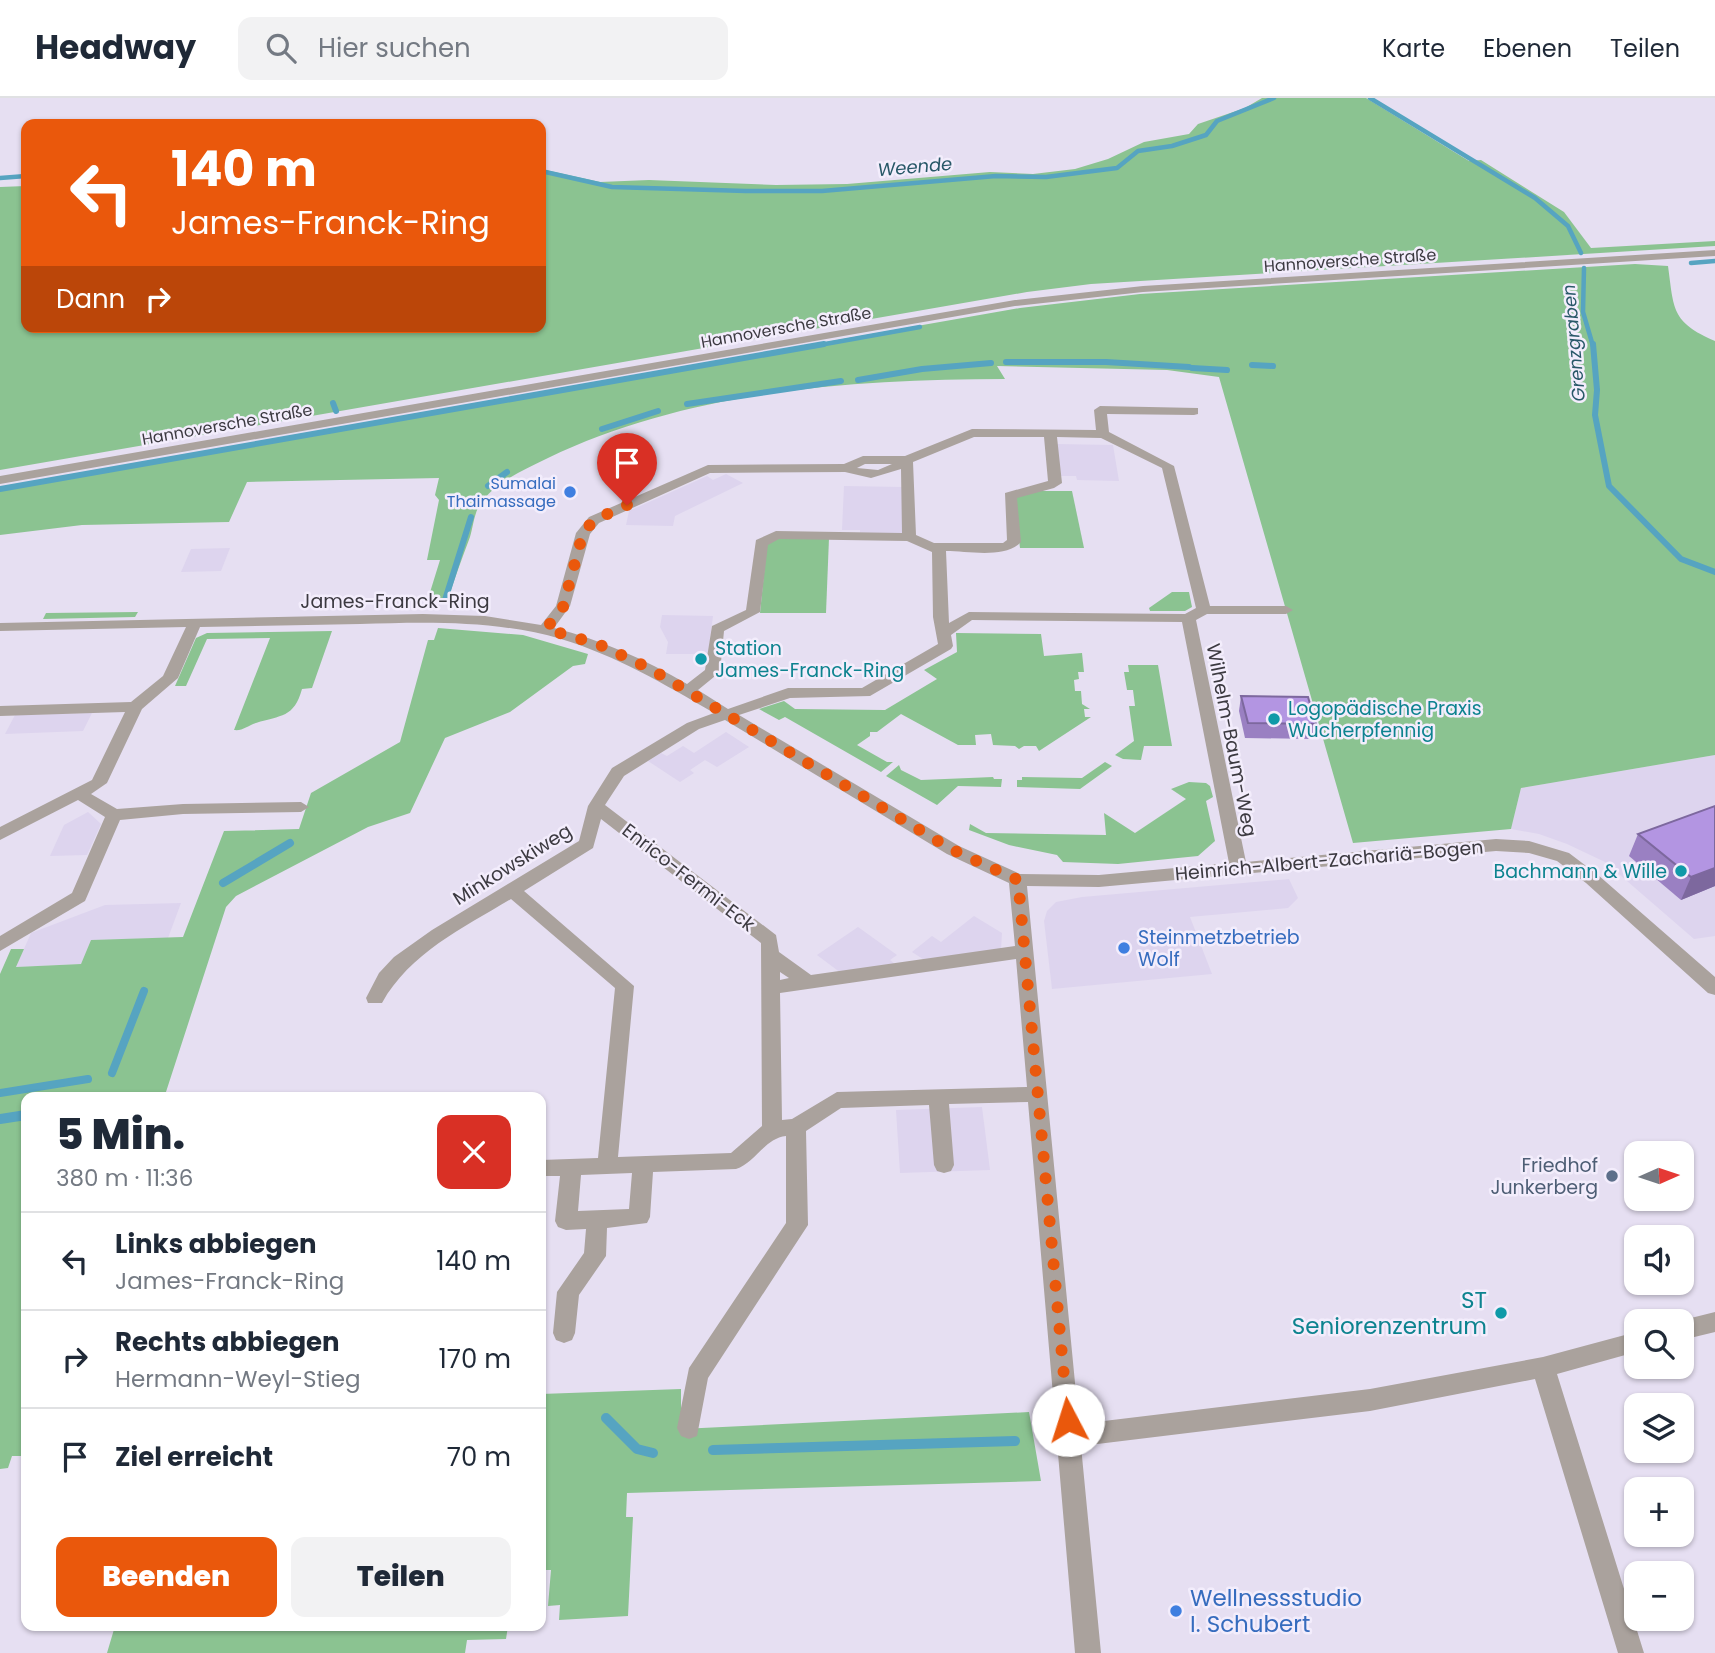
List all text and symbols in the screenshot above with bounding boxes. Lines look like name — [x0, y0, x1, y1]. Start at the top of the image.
search box — [238, 17, 728, 80]
text: Headway — [35, 24, 196, 71]
icon: search — [262, 29, 300, 67]
text: Hier suchen — [318, 30, 471, 66]
text: Karte — [1382, 32, 1445, 65]
text: Ebenen — [1483, 32, 1572, 65]
text: Teilen — [1610, 32, 1680, 65]
text: 140 m — [171, 135, 317, 203]
icon: left — [56, 147, 147, 238]
water label: Weende — [877, 151, 953, 182]
text: James-Franck-Ring — [171, 200, 490, 245]
street label: Hannoversche Straße — [1263, 243, 1437, 278]
icon: right — [139, 280, 177, 318]
text: Dann — [56, 281, 125, 317]
water label: Grenzgraben — [1556, 283, 1591, 403]
street label: Hannoversche Straße — [699, 301, 873, 354]
street label: Hannoversche Straße — [140, 398, 314, 451]
pin — [597, 433, 657, 505]
icon: arrive — [608, 444, 646, 482]
place label: Sumalai Thaimassage — [447, 472, 556, 513]
marker: Sumalai Thaimassage — [562, 484, 578, 500]
street label: James-Franck-Ring — [300, 588, 490, 615]
place label: Station James-Franck-Ring — [715, 635, 904, 684]
street label: Wilhelm-Baum-Weg — [1200, 641, 1263, 839]
marker: Station James-Franck-Ring — [693, 651, 709, 667]
place label: Logopädische Praxis Wucherpfennig — [1288, 695, 1482, 744]
marker: Logopädische Praxis Wucherpfennig — [1266, 711, 1282, 727]
street label: Minkowskiweg — [448, 817, 577, 912]
street label: Enrico-Fermi-Eck — [617, 817, 761, 938]
street label: Heinrich-Albert-Zachariä-Bogen — [1174, 834, 1484, 887]
place label: Bachmann & Wille — [1494, 858, 1667, 885]
marker: Bachmann & Wille — [1673, 863, 1689, 879]
place label: Steinmetzbetrieb Wolf — [1138, 924, 1300, 973]
marker: Steinmetzbetrieb Wolf — [1116, 940, 1132, 956]
text: 5 Min. — [56, 1105, 185, 1164]
button: close — [437, 1115, 511, 1189]
north arrow — [1624, 1141, 1694, 1211]
map controls — [1624, 1141, 1694, 1631]
place label: Friedhof Junkerberg — [1490, 1152, 1598, 1201]
text: 380 m · 11:36 — [56, 1162, 193, 1194]
marker: Friedhof Junkerberg — [1604, 1168, 1620, 1184]
button: sound — [1624, 1225, 1694, 1295]
text: Links abbiegen — [115, 1226, 317, 1262]
icon: left — [56, 1242, 94, 1280]
text: 140 m — [436, 1243, 511, 1279]
text: James-Franck-Ring — [115, 1265, 344, 1297]
place label: ST Seniorenzentrum — [1292, 1284, 1487, 1342]
marker: ST Seniorenzentrum — [1493, 1305, 1509, 1321]
button: search — [1624, 1309, 1694, 1379]
text: Rechts abbiegen — [115, 1324, 340, 1360]
icon: right — [56, 1340, 94, 1378]
text: 170 m — [438, 1341, 511, 1377]
text: Hermann-Weyl-Stieg — [115, 1363, 360, 1395]
position arrow — [1031, 1383, 1105, 1457]
button: layers — [1624, 1393, 1694, 1463]
icon: arrive — [56, 1438, 94, 1476]
text: Ziel erreicht — [115, 1439, 273, 1475]
text: 70 m — [447, 1439, 511, 1475]
button: + — [1624, 1477, 1694, 1547]
button: Beenden — [56, 1537, 277, 1617]
button: Teilen — [291, 1537, 511, 1617]
button: − — [1624, 1561, 1694, 1631]
place label: Wellnessstudio I. Schubert — [1190, 1582, 1362, 1640]
marker: Wellnessstudio I. Schubert — [1168, 1603, 1184, 1619]

